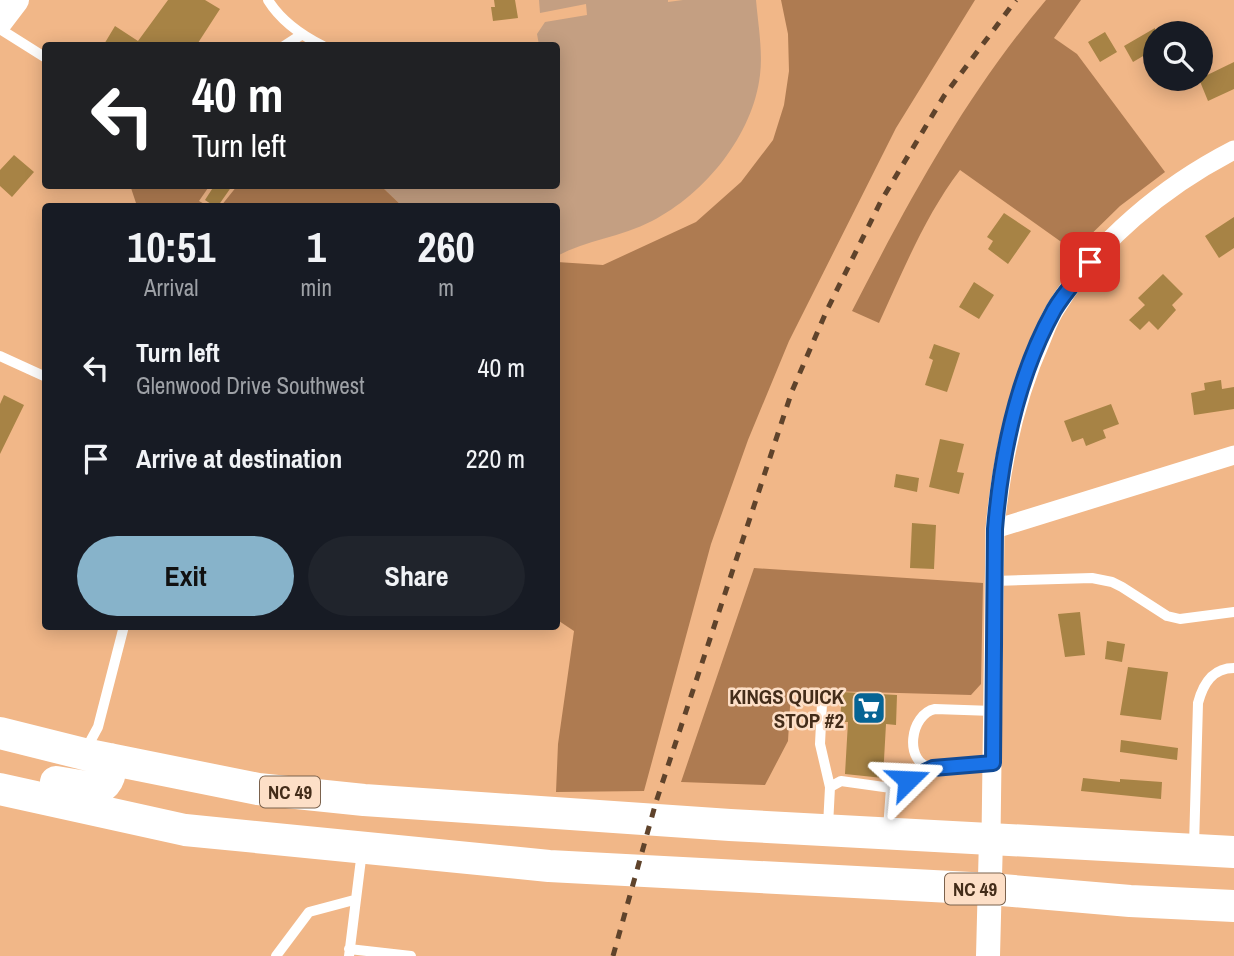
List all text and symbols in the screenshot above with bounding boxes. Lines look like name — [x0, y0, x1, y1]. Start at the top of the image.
map controls — [1143, 21, 1213, 91]
button: search — [1143, 21, 1213, 91]
text: 40 m — [192, 61, 284, 127]
icon: left — [77, 70, 168, 161]
text: Turn left — [192, 124, 286, 167]
text: 10:51 — [127, 219, 215, 275]
text: 1 — [307, 219, 326, 275]
text: 260 — [417, 219, 475, 275]
pin — [1060, 232, 1120, 292]
icon: arrive — [1071, 243, 1109, 281]
text: Arrival — [144, 272, 199, 303]
text: min — [301, 272, 332, 303]
text: m — [438, 272, 454, 303]
text: Turn left — [136, 335, 220, 370]
icon: left — [77, 349, 115, 387]
text: 40 m — [478, 350, 525, 385]
text: Glenwood Drive Southwest — [136, 370, 365, 401]
icon: arrive — [77, 440, 115, 478]
text: Arrive at destination — [136, 441, 342, 476]
text: 220 m — [466, 441, 525, 476]
button: Exit — [77, 536, 294, 616]
button: Share — [308, 536, 525, 616]
place label: KINGS QUICK STOP #2 — [729, 682, 845, 735]
supermarket icon: KINGS QUICK STOP #2 — [850, 689, 888, 727]
position arrow — [871, 743, 945, 817]
road number: NC 49 — [260, 776, 320, 807]
road number: NC 49 — [945, 874, 1005, 904]

